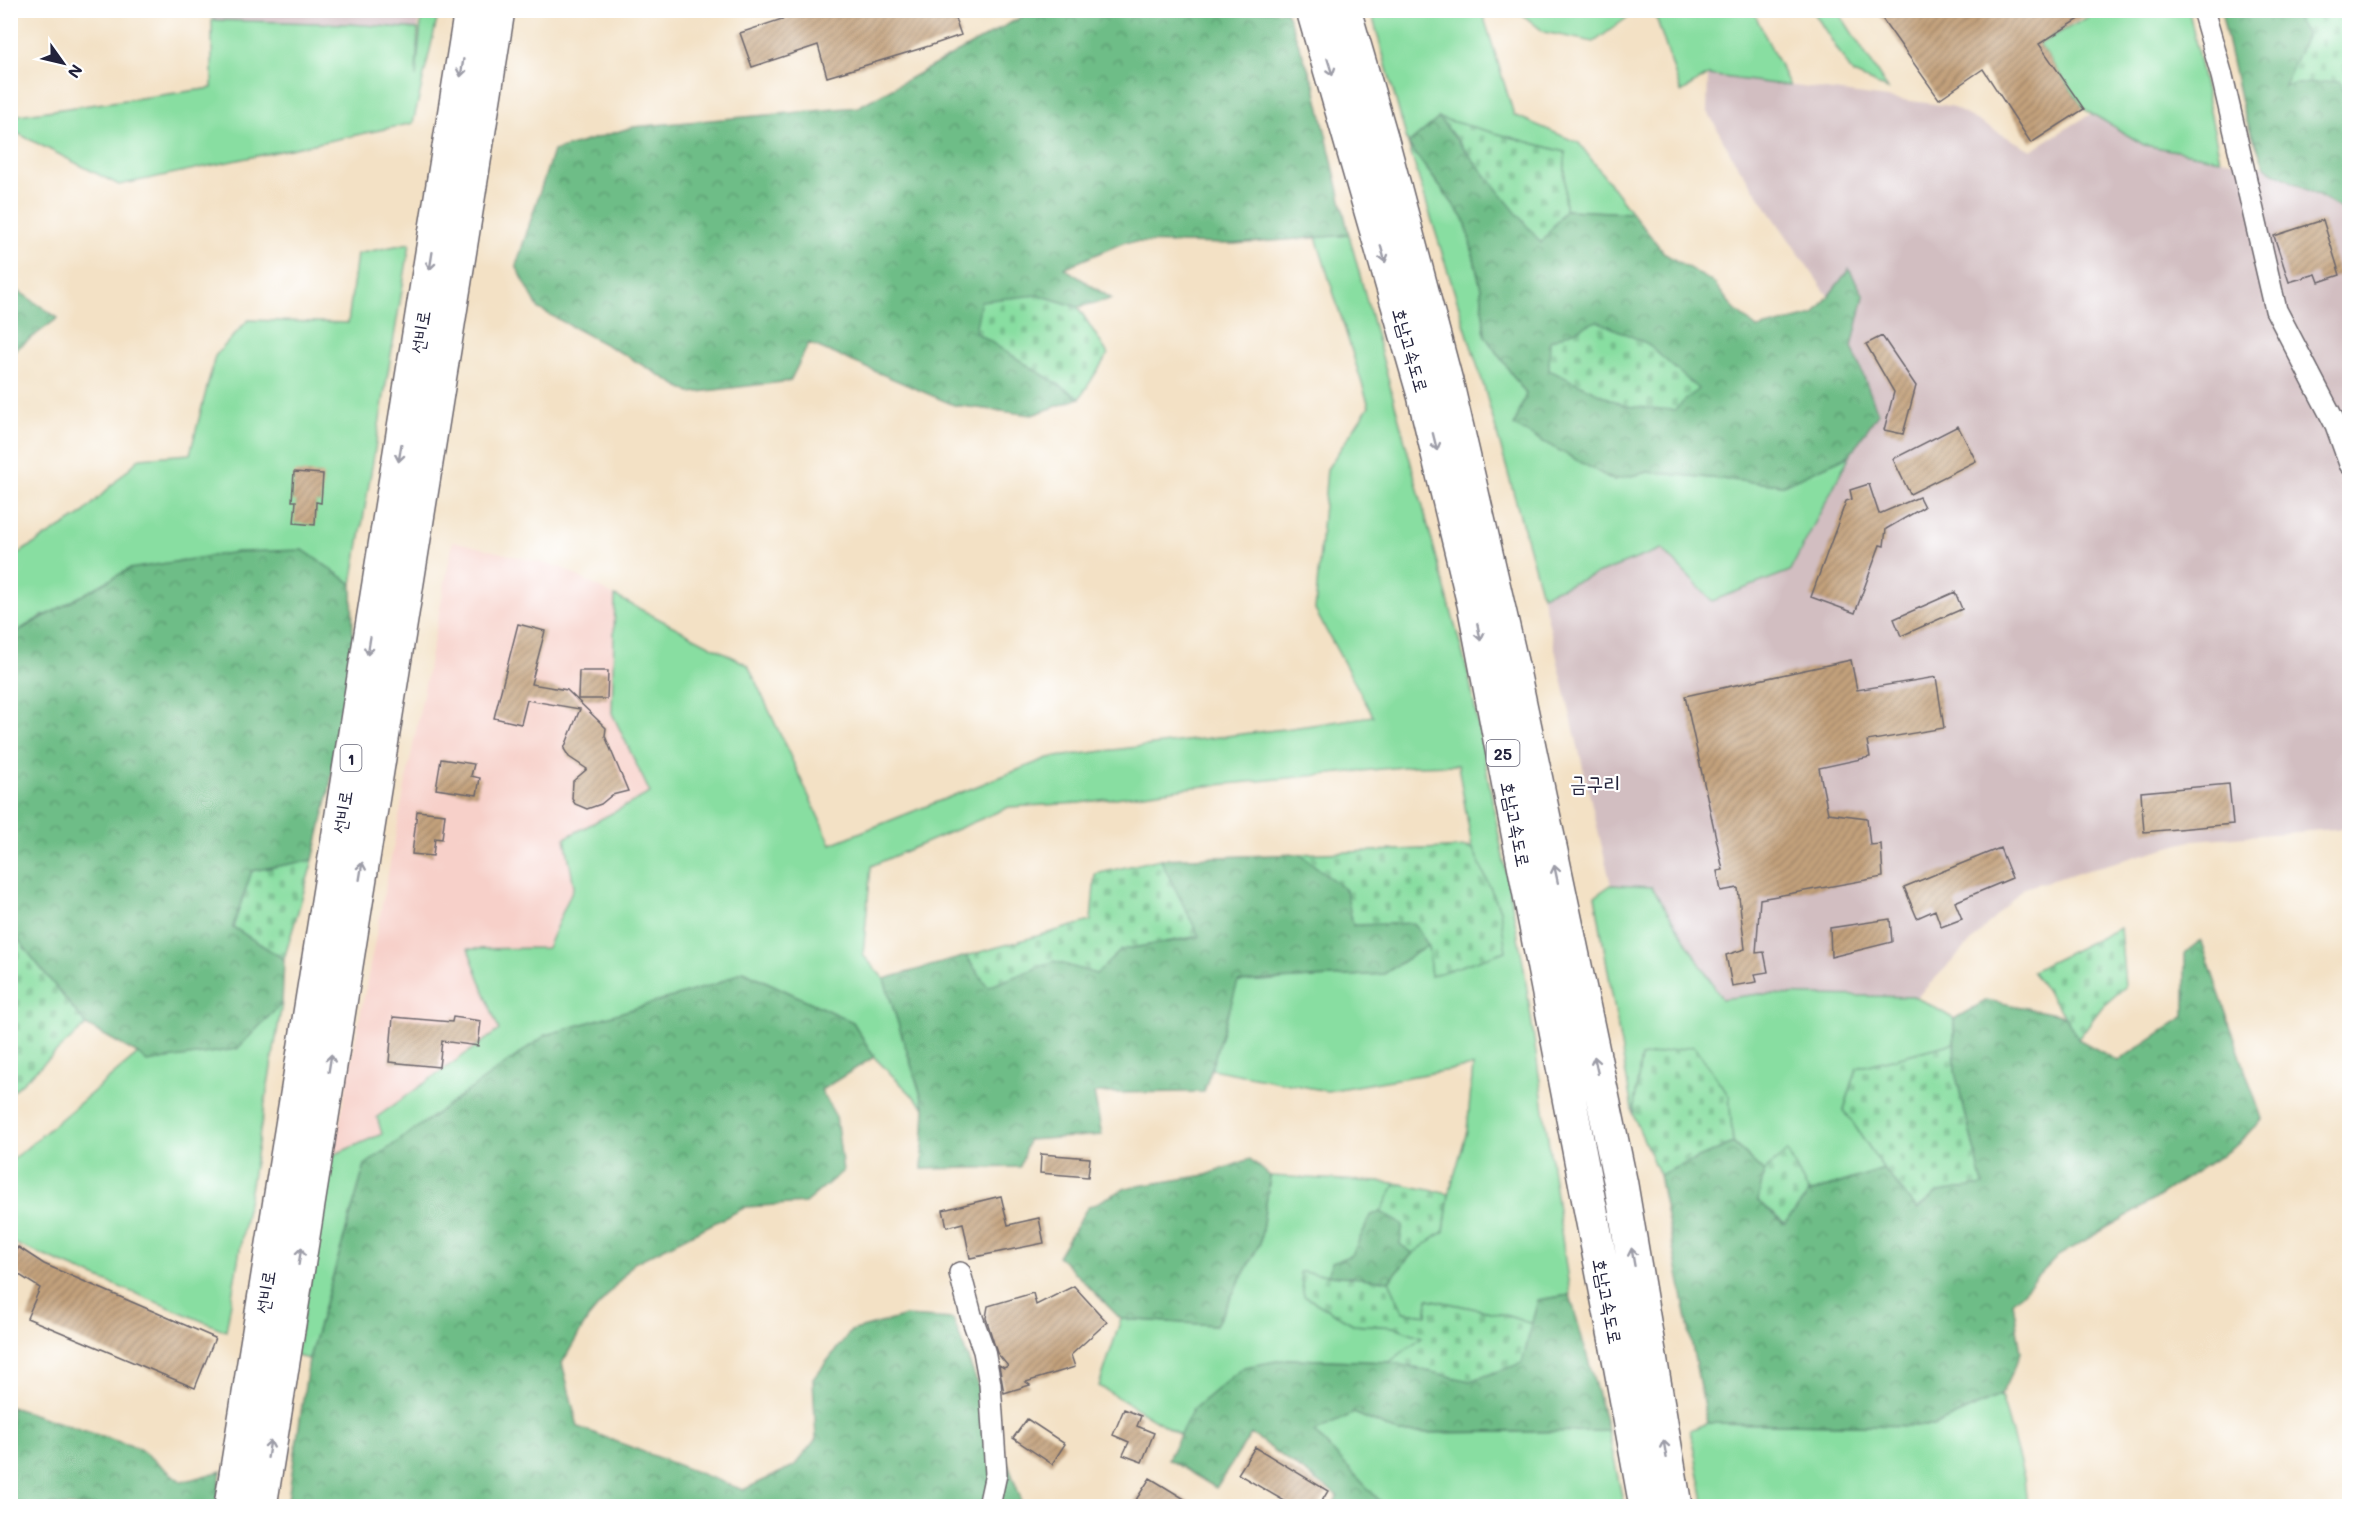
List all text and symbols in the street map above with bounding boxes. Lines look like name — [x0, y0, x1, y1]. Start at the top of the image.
north arrow — [33, 33, 93, 93]
one-way arrow — [1325, 57, 1336, 76]
one-way arrow — [456, 58, 467, 78]
text: N — [64, 61, 88, 83]
one-way arrow — [1378, 244, 1390, 263]
one-way arrow — [425, 250, 436, 270]
street label: 호남고속도로 — [1387, 305, 1435, 395]
street label: 선비로 — [405, 309, 435, 355]
one-way arrow — [1429, 432, 1441, 451]
one-way arrow — [394, 443, 405, 463]
one-way arrow — [1474, 622, 1485, 641]
one-way arrow — [363, 635, 374, 655]
road number: 25 — [1486, 740, 1520, 766]
road number: 1 — [340, 745, 362, 771]
district label: 금구리 — [1570, 769, 1620, 796]
street label: 호남고속도로 — [1496, 779, 1536, 869]
street label: 선비로 — [327, 789, 357, 835]
one-way arrow — [355, 862, 366, 881]
one-way arrow — [1550, 865, 1561, 885]
one-way arrow — [325, 1054, 336, 1074]
one-way arrow — [1589, 1056, 1601, 1075]
one-way arrow — [294, 1247, 305, 1266]
one-way arrow — [1627, 1247, 1638, 1267]
street label: 호남고속도로 — [1588, 1256, 1628, 1346]
street label: 선비로 — [250, 1269, 280, 1315]
one-way arrow — [264, 1439, 275, 1459]
one-way arrow — [1660, 1439, 1671, 1459]

